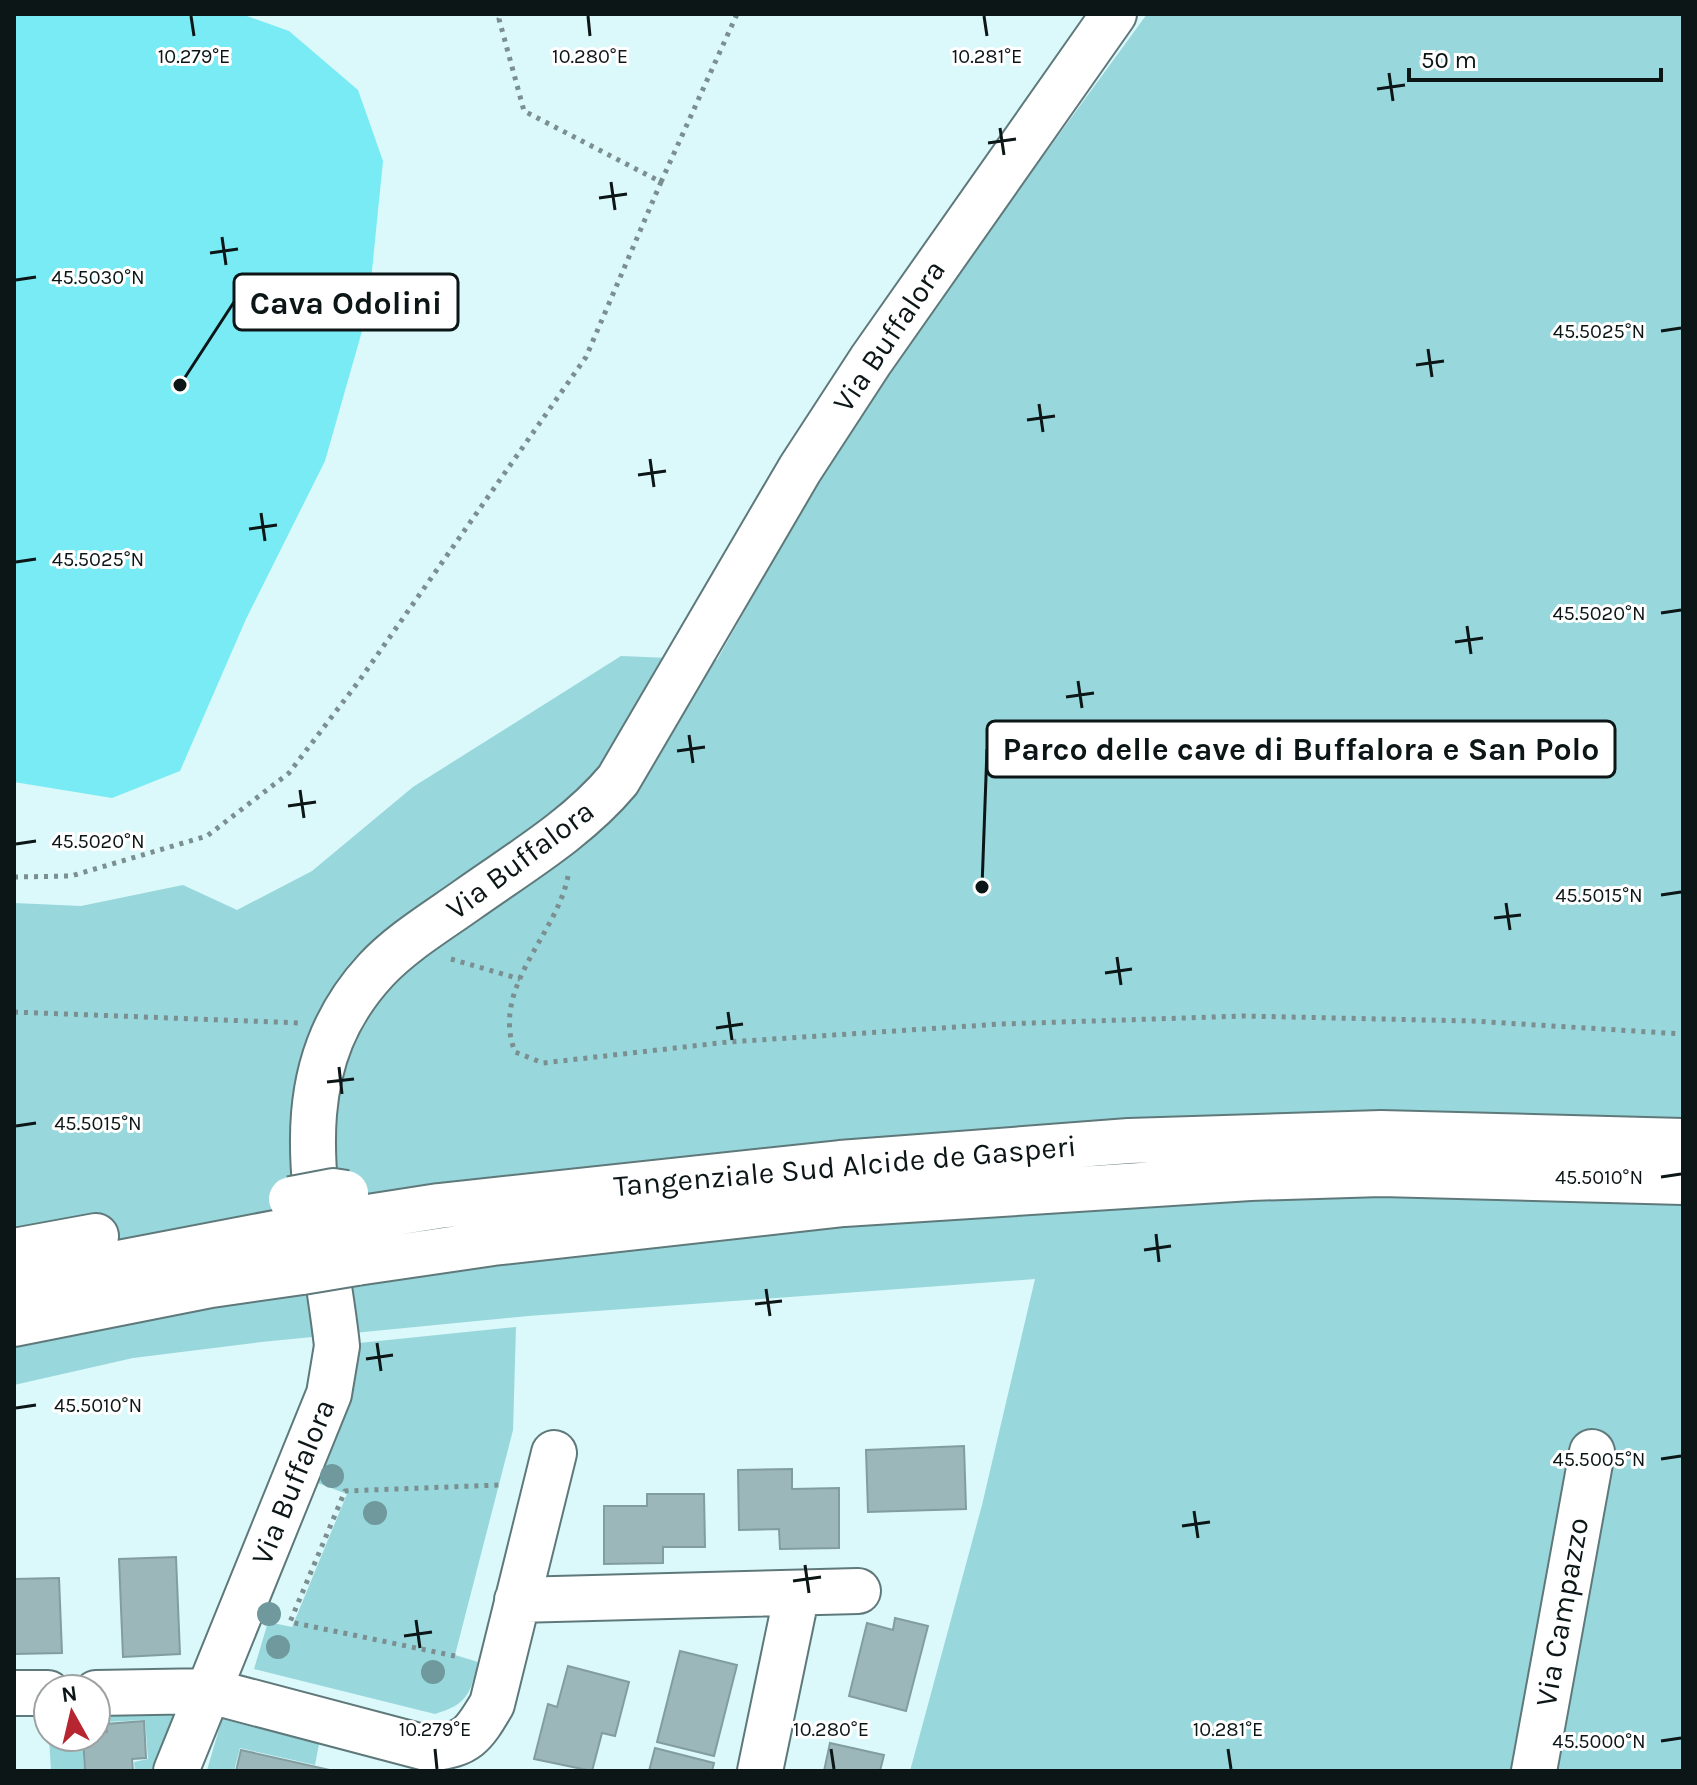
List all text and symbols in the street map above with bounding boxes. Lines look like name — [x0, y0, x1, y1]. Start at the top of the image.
scale bar — [1409, 32, 1661, 82]
text: 10.279°E — [158, 45, 230, 68]
text: 10.280°E — [552, 45, 628, 68]
text: 10.281°E — [952, 45, 1022, 68]
text: 50 m — [1421, 46, 1477, 74]
street label: Via Buffalora — [825, 253, 953, 419]
text: 45.5030°N — [51, 266, 145, 289]
callout: Cava Odolini — [234, 274, 458, 330]
text: Cava Odolini — [250, 285, 442, 322]
text: 45.5025°N — [1553, 320, 1645, 343]
text: 45.5025°N — [52, 548, 144, 571]
text: 45.5020°N — [1552, 602, 1646, 625]
callout: Parco delle cave di Buffalora e San Polo — [987, 721, 1615, 777]
text: Parco delle cave di Buffalora e San Polo — [1003, 731, 1599, 768]
street label: Via Buffalora — [439, 793, 601, 927]
text: 45.5020°N — [51, 830, 145, 853]
text: 45.5015°N — [1555, 884, 1643, 907]
text: 45.5015°N — [54, 1112, 142, 1135]
street label: Tangenziale Sud Alcide de Gasperi — [612, 1128, 1078, 1204]
text: 45.5010°N — [1555, 1166, 1643, 1189]
text: 45.5010°N — [54, 1394, 142, 1417]
street label: Via Buffalora — [243, 1394, 343, 1570]
text: 45.5005°N — [1553, 1448, 1645, 1471]
street label: Via Campazzo — [1528, 1515, 1596, 1709]
north arrow — [32, 1673, 112, 1753]
text: N — [60, 1680, 79, 1708]
text: 10.279°E — [399, 1718, 471, 1741]
text: 10.280°E — [793, 1718, 869, 1741]
text: 10.281°E — [1193, 1718, 1263, 1741]
text: 45.5000°N — [1552, 1730, 1646, 1753]

